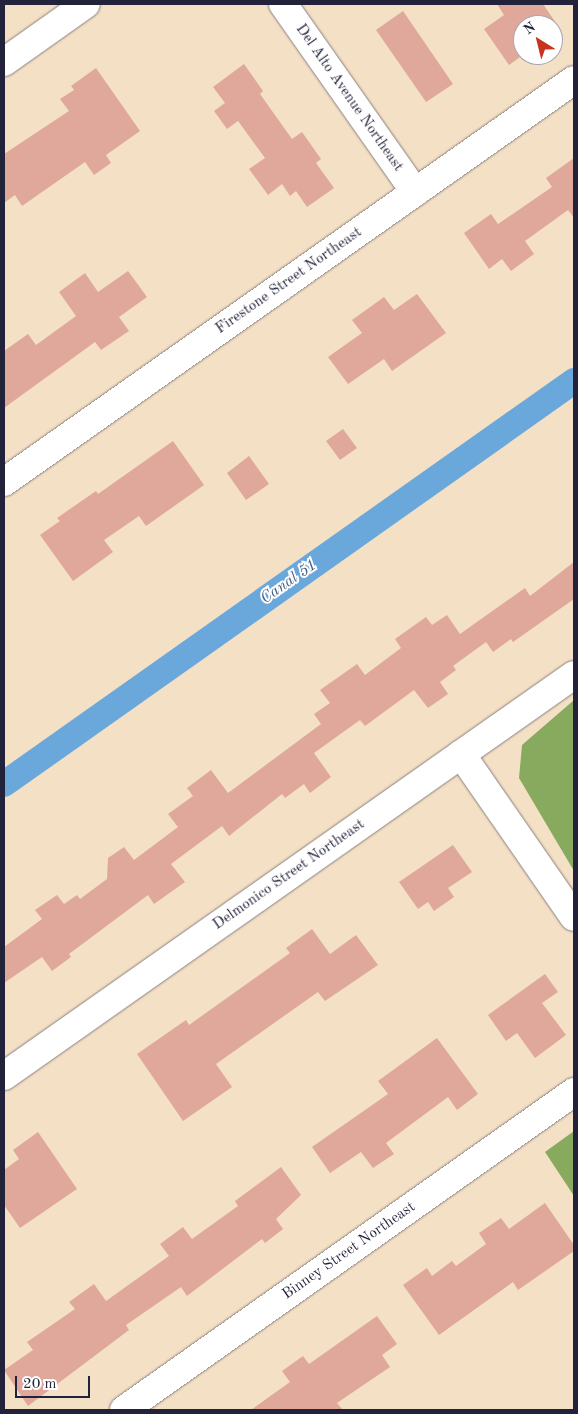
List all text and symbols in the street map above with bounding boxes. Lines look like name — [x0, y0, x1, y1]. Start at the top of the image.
north arrow — [513, 15, 563, 65]
text: N — [521, 20, 538, 37]
street label: Del Alto Avenue Northeast — [291, 21, 407, 175]
street label: Firestone Street Northeast — [212, 224, 366, 338]
water label: Canal 51 — [257, 556, 321, 608]
street label: Delmonico Street Northeast — [210, 816, 368, 934]
street label: Binney Street Northeast — [279, 1198, 419, 1304]
scale bar — [18, 1366, 92, 1398]
text: 20 m — [23, 1377, 57, 1392]

